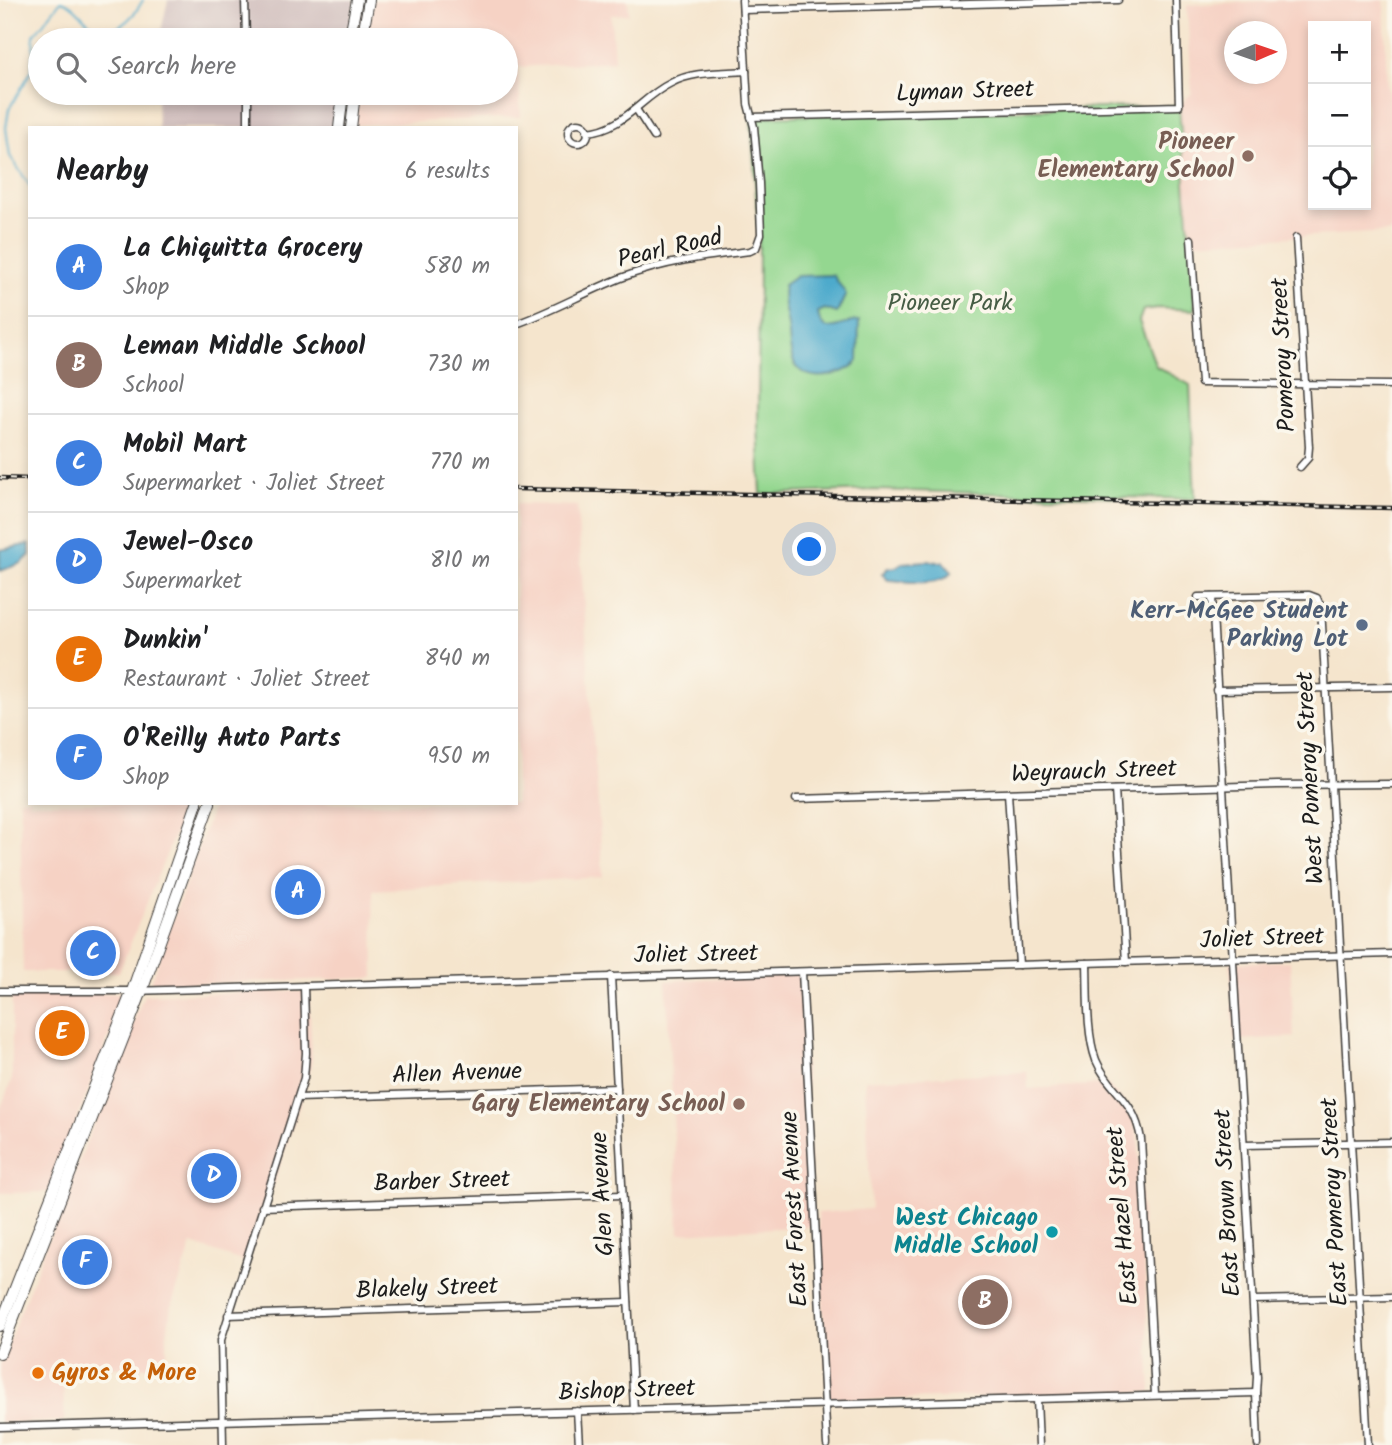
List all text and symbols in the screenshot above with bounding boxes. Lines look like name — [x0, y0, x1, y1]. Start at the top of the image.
north arrow — [1224, 21, 1287, 84]
map controls — [1308, 21, 1371, 210]
button: + — [1308, 21, 1371, 84]
search box — [28, 28, 518, 105]
text: Search here — [108, 46, 236, 88]
icon: search — [52, 48, 90, 86]
street label: Lyman Street — [895, 70, 1035, 114]
button: − — [1308, 84, 1371, 147]
place label: Pioneer Elementary School — [1038, 123, 1235, 190]
button: locate — [1308, 147, 1371, 210]
text: Nearby — [56, 148, 148, 196]
marker: Pioneer Elementary School — [1240, 148, 1256, 164]
text: 6 results — [405, 154, 490, 190]
street label: Pearl Road — [614, 218, 727, 280]
text: La Chiquitta Grocery — [123, 228, 363, 270]
text: A — [72, 249, 86, 285]
text: 580 m — [425, 249, 490, 285]
text: Shop — [123, 270, 169, 306]
street label: Pomeroy Street — [1260, 276, 1308, 433]
park label: Pioneer Park — [887, 284, 1013, 323]
text: Leman Middle School — [123, 326, 365, 368]
text: B — [72, 347, 86, 383]
text: 730 m — [427, 347, 490, 383]
text: School — [123, 368, 184, 404]
text: Mobil Mart — [123, 424, 247, 466]
text: C — [72, 445, 86, 481]
text: 770 m — [430, 445, 490, 481]
text: Supermarket · Joliet Street — [123, 466, 385, 502]
text: Jewel-Osco — [123, 522, 253, 564]
your location — [792, 532, 826, 566]
text: D — [71, 543, 87, 579]
text: 810 m — [430, 543, 490, 579]
text: Supermarket — [123, 564, 242, 600]
place label: Kerr-McGee Student Parking Lot — [1130, 592, 1349, 659]
marker: Kerr-McGee Student Parking Lot — [1354, 617, 1370, 633]
text: Dunkin' — [123, 620, 207, 662]
text: E — [73, 641, 85, 677]
text: 840 m — [424, 641, 490, 677]
text: Restaurant · Joliet Street — [123, 662, 370, 698]
street label: West Pomeroy Street — [1286, 670, 1336, 885]
text: O'Reilly Auto Parts — [123, 718, 341, 760]
text: F — [73, 739, 85, 775]
text: 950 m — [427, 739, 490, 775]
street label: Weyrauch Street — [1011, 750, 1178, 794]
text: Shop — [123, 760, 169, 796]
pin: A — [275, 866, 321, 918]
street label: Joliet Street — [1199, 917, 1325, 961]
pin: C — [70, 927, 116, 979]
street label: Joliet Street — [634, 934, 759, 976]
pin: E — [39, 1007, 85, 1059]
street label: Allen Avenue — [391, 1052, 523, 1096]
place label: Gary Elementary School — [472, 1085, 726, 1124]
marker: Gary Elementary School — [731, 1096, 747, 1112]
street label: East Pomeroy Street — [1310, 1096, 1360, 1307]
street label: East Brown Street — [1204, 1107, 1252, 1298]
street label: East Forest Avenue — [770, 1110, 820, 1308]
street label: East Hazel Street — [1096, 1124, 1150, 1307]
street label: Glen Avenue — [580, 1131, 626, 1257]
pin: D — [191, 1150, 237, 1202]
street label: Barber Street — [373, 1160, 512, 1204]
place label: West Chicago Middle School — [894, 1199, 1039, 1266]
marker: West Chicago Middle School — [1044, 1224, 1060, 1240]
pin: F — [62, 1236, 108, 1288]
street label: Blakely Street — [355, 1267, 499, 1311]
pin: B — [962, 1276, 1008, 1328]
place label: Gyros & More — [52, 1354, 197, 1393]
marker: Gyros & More — [30, 1365, 46, 1381]
street label: Bishop Street — [558, 1369, 697, 1413]

